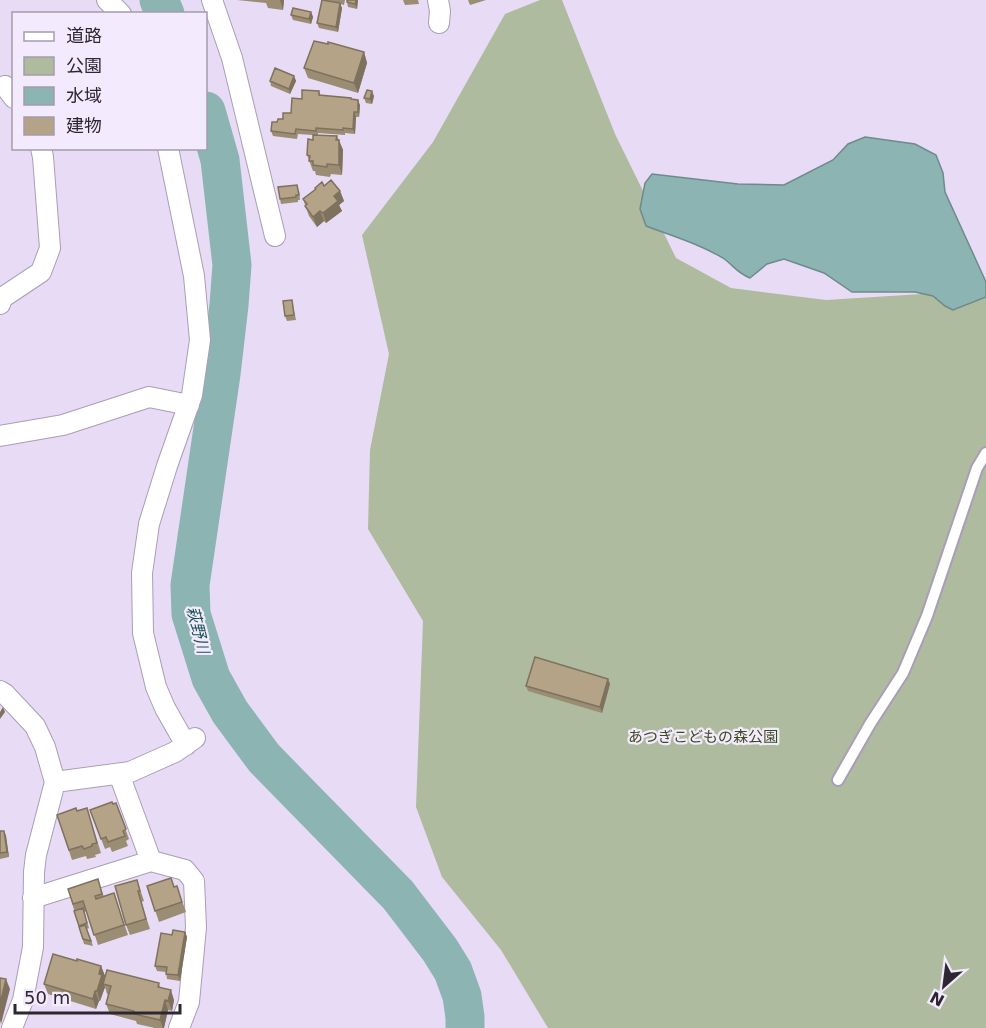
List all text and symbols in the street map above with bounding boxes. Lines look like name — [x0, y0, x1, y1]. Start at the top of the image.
legend — [12, 12, 207, 150]
text: 道路 — [66, 25, 102, 46]
text: 公園 — [66, 55, 102, 76]
text: 水域 — [66, 85, 102, 106]
text: 建物 — [66, 115, 102, 136]
water label: 萩野川 — [183, 604, 214, 658]
park label: あつぎこどもの森公園 — [628, 728, 778, 746]
north arrow — [914, 956, 974, 1016]
scale bar — [15, 977, 180, 1015]
text: 50 m — [24, 987, 70, 1008]
text: N — [927, 987, 948, 1010]

